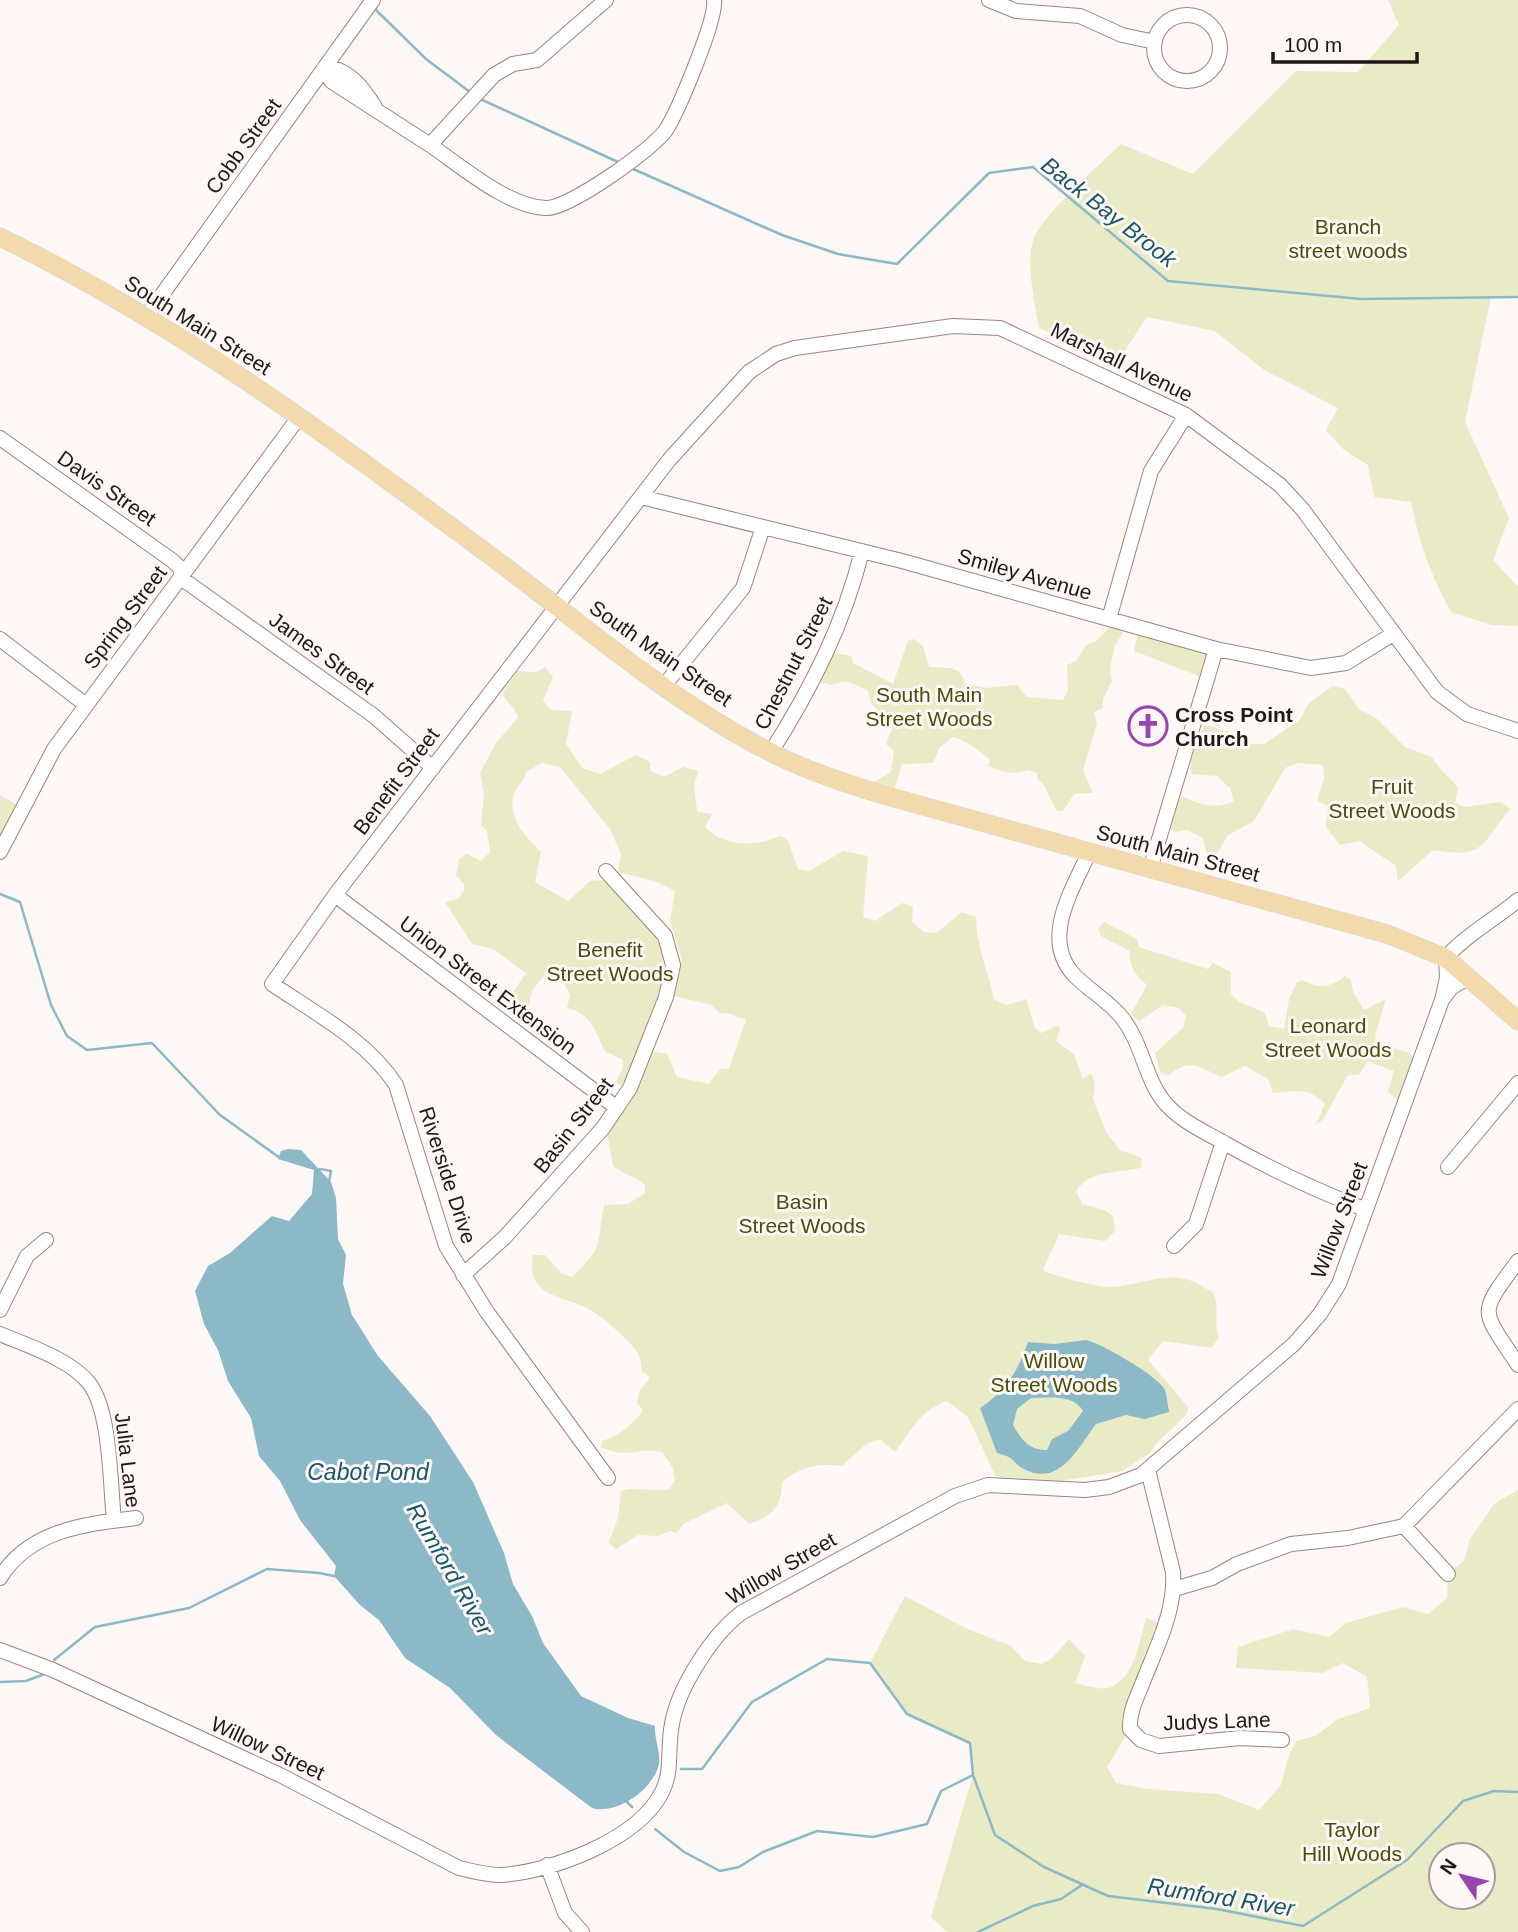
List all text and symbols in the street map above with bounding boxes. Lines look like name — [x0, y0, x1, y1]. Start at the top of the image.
scale bar — [1273, 21, 1416, 65]
text: 100 m — [1284, 33, 1342, 56]
street label: Cobb Street — [201, 94, 285, 198]
water label: Back Bay Brook — [1037, 151, 1183, 274]
park label: Branch street woods — [1288, 215, 1408, 262]
street label: South Main Street — [121, 271, 276, 379]
street label: Marshall Avenue — [1047, 318, 1197, 406]
street label: Davis Street — [54, 446, 161, 530]
street label: Smiley Avenue — [955, 544, 1095, 604]
street label: Spring Street — [79, 561, 171, 673]
street label: Chestnut Street — [750, 593, 836, 733]
street label: South Main Street — [586, 595, 737, 711]
street label: James Street — [265, 607, 379, 699]
park label: South Main Street Woods — [866, 683, 992, 730]
place label: Cross Point Church — [1175, 703, 1293, 750]
church icon: Cross Point Church — [1127, 705, 1169, 747]
street label: Benefit Street — [349, 723, 444, 839]
park label: Fruit Street Woods — [1329, 775, 1455, 822]
street label: South Main Street — [1094, 820, 1262, 886]
street label: Union Street Extension — [395, 911, 581, 1059]
park label: Benefit Street Woods — [547, 938, 673, 985]
park label: Leonard Street Woods — [1265, 1014, 1391, 1061]
street label: Basin Street — [529, 1073, 617, 1177]
street label: Riverside Drive — [415, 1104, 481, 1246]
street label: Willow Street — [1306, 1159, 1372, 1281]
park label: Basin Street Woods — [739, 1190, 865, 1237]
park label: Willow Street Woods — [991, 1349, 1117, 1396]
street label: Julia Lane — [111, 1411, 145, 1509]
water label: Cabot Pond — [307, 1459, 430, 1485]
water label: Rumford River — [402, 1498, 499, 1641]
street label: Willow Street — [722, 1527, 840, 1609]
street label: Judys Lane — [1163, 1708, 1271, 1734]
street label: Willow Street — [208, 1712, 329, 1784]
park label: Taylor Hill Woods — [1302, 1818, 1402, 1865]
north arrow — [1427, 1841, 1497, 1911]
text: N — [1436, 1855, 1461, 1878]
water label: Rumford River — [1146, 1873, 1298, 1922]

